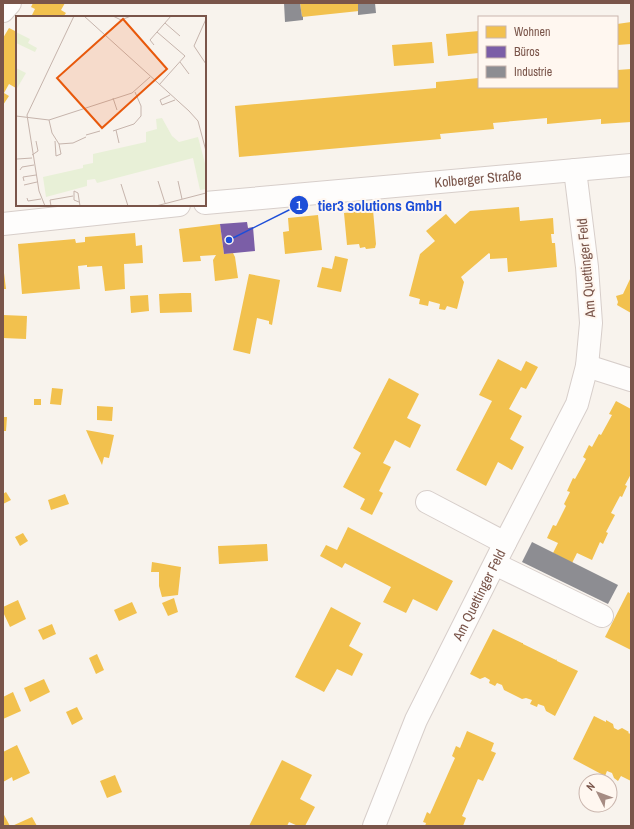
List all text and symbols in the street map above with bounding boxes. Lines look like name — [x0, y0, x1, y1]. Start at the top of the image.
inset map — [16, 16, 206, 206]
legend — [478, 16, 618, 88]
text: Wohnen — [514, 24, 550, 40]
text: Büros — [514, 44, 540, 60]
text: Industrie — [514, 64, 552, 80]
street label: Kolberger Straße — [434, 166, 522, 192]
callout: tier3 solutions GmbH — [289, 192, 450, 219]
text: tier3 solutions GmbH — [318, 195, 442, 216]
text: 1 — [296, 198, 302, 214]
street label: Am Quettinger Feld — [573, 218, 599, 319]
street label: Am Quettinger Feld — [448, 546, 509, 644]
north arrow — [578, 773, 618, 813]
text: N — [583, 779, 598, 793]

